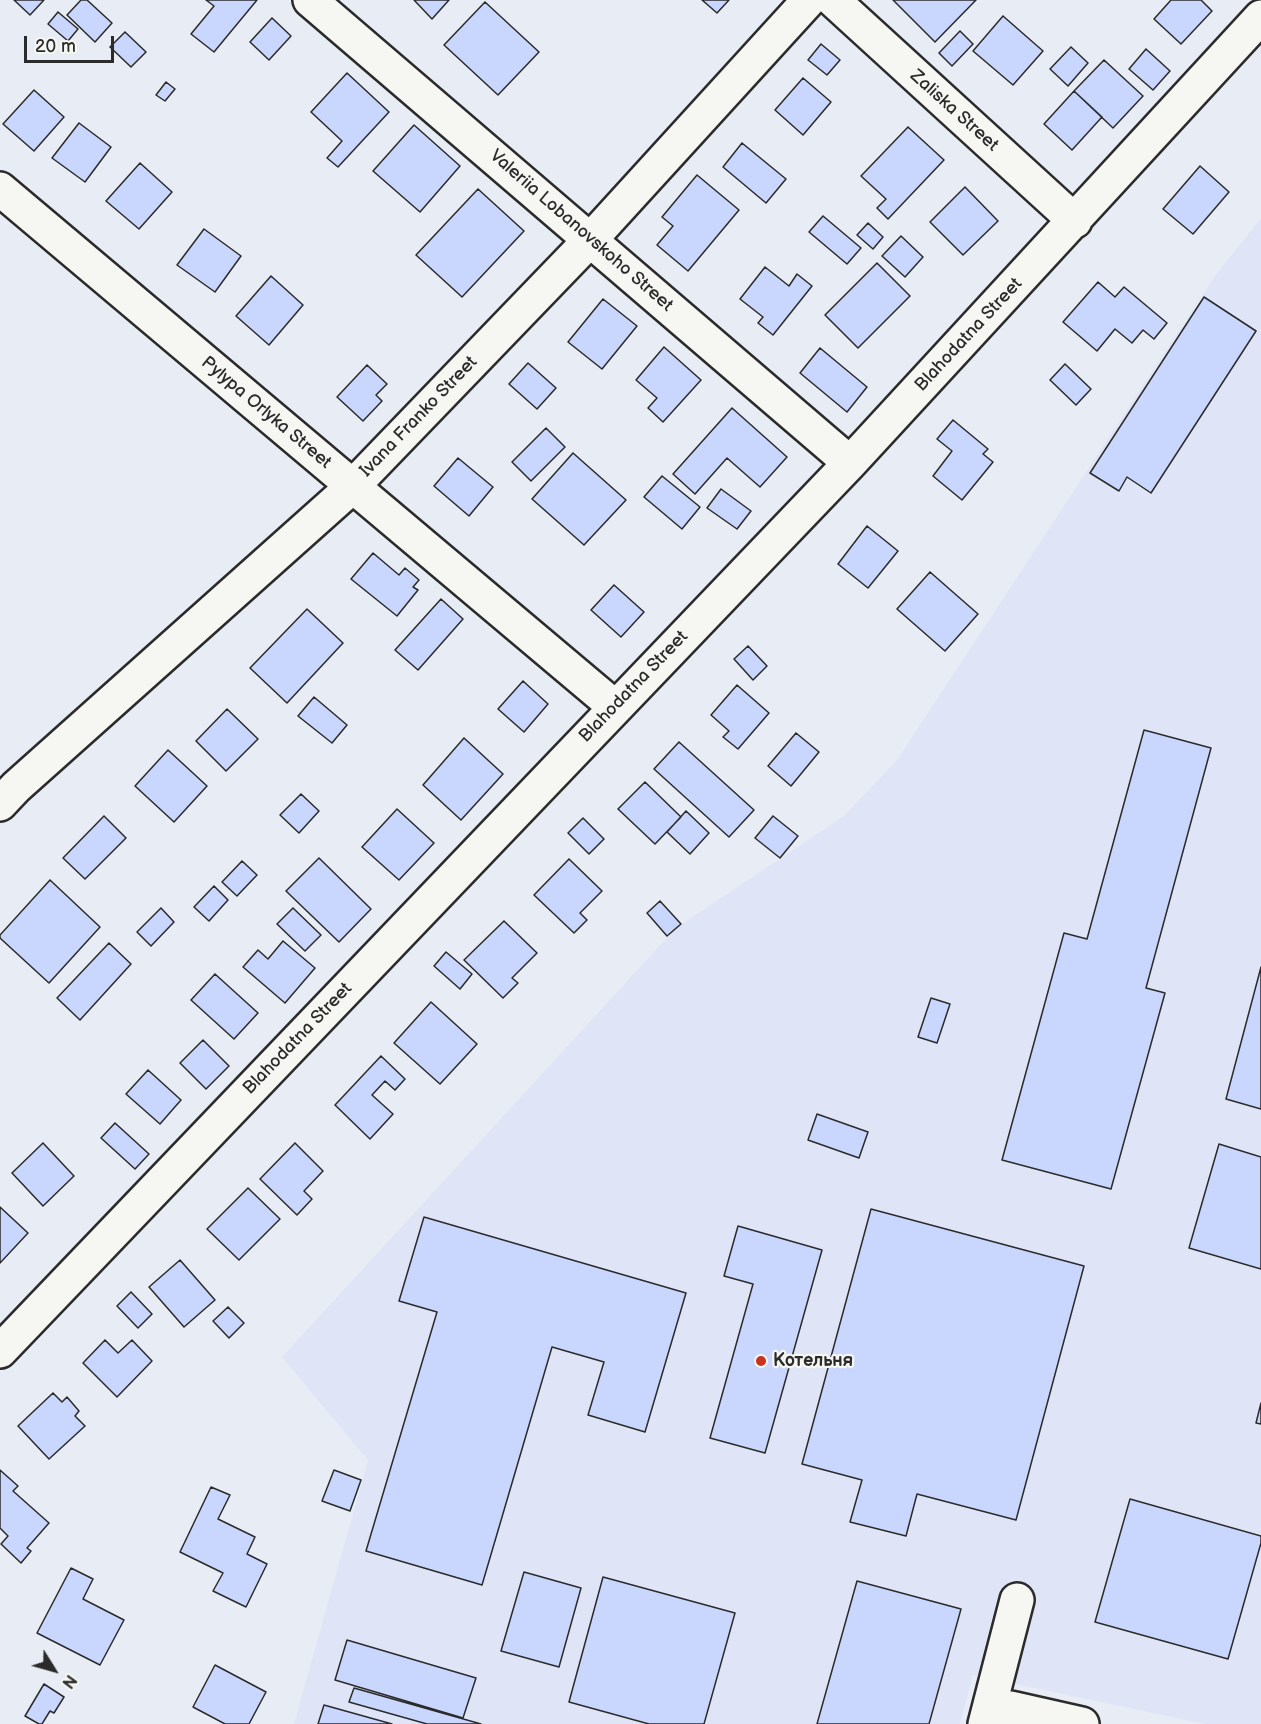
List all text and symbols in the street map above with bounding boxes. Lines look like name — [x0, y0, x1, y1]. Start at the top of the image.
scale bar — [27, 24, 117, 62]
text: 20 m — [35, 36, 76, 57]
street label: Zaliska Street — [905, 66, 1003, 156]
street label: Valeriia Lobanovskoho Street — [485, 145, 677, 317]
street label: Blahodatna Street — [911, 274, 1027, 396]
street label: Pylypa Orlyka Street — [197, 352, 335, 474]
street label: Ivana Franko Street — [356, 352, 482, 482]
street label: Blahodatna Street — [575, 627, 693, 747]
street label: Blahodatna Street — [239, 979, 357, 1099]
place label: Котельня — [773, 1350, 853, 1372]
marker: Котельня — [754, 1354, 768, 1368]
north arrow — [24, 1640, 84, 1700]
text: N — [58, 1671, 80, 1692]

